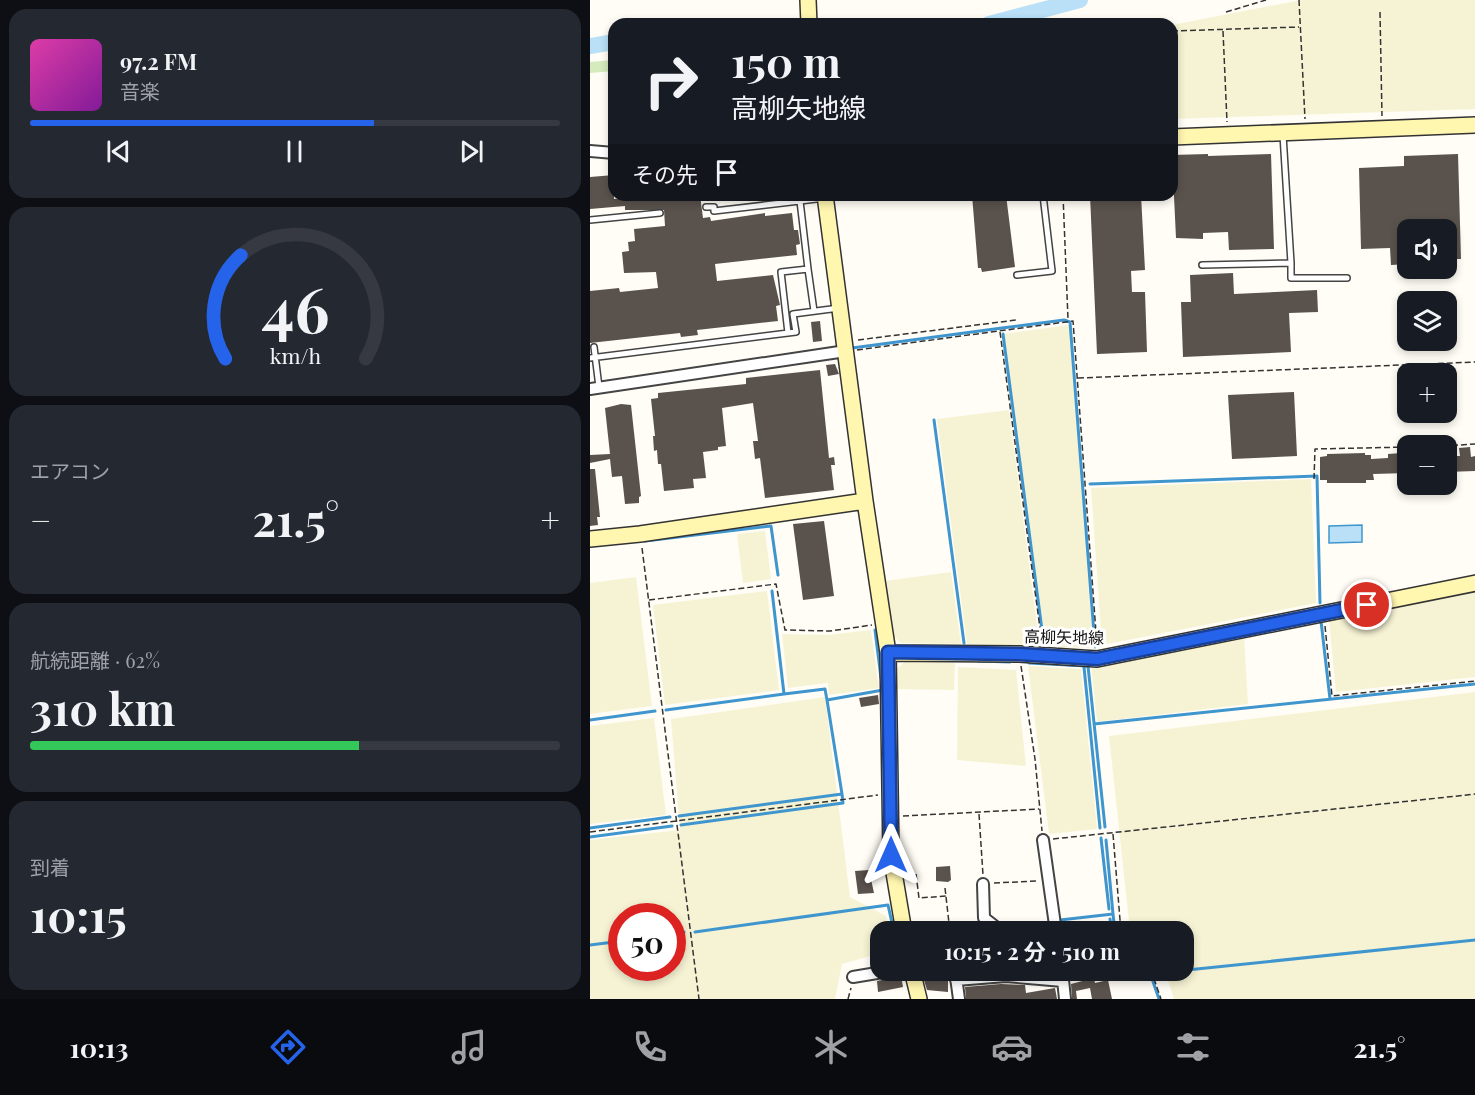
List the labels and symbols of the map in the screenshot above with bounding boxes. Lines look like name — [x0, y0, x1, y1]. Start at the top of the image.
pin — [1341, 579, 1392, 630]
street label: 高柳矢地線 — [1024, 625, 1104, 648]
position arrow — [859, 823, 923, 887]
speed limit sign: 50 — [608, 903, 686, 981]

